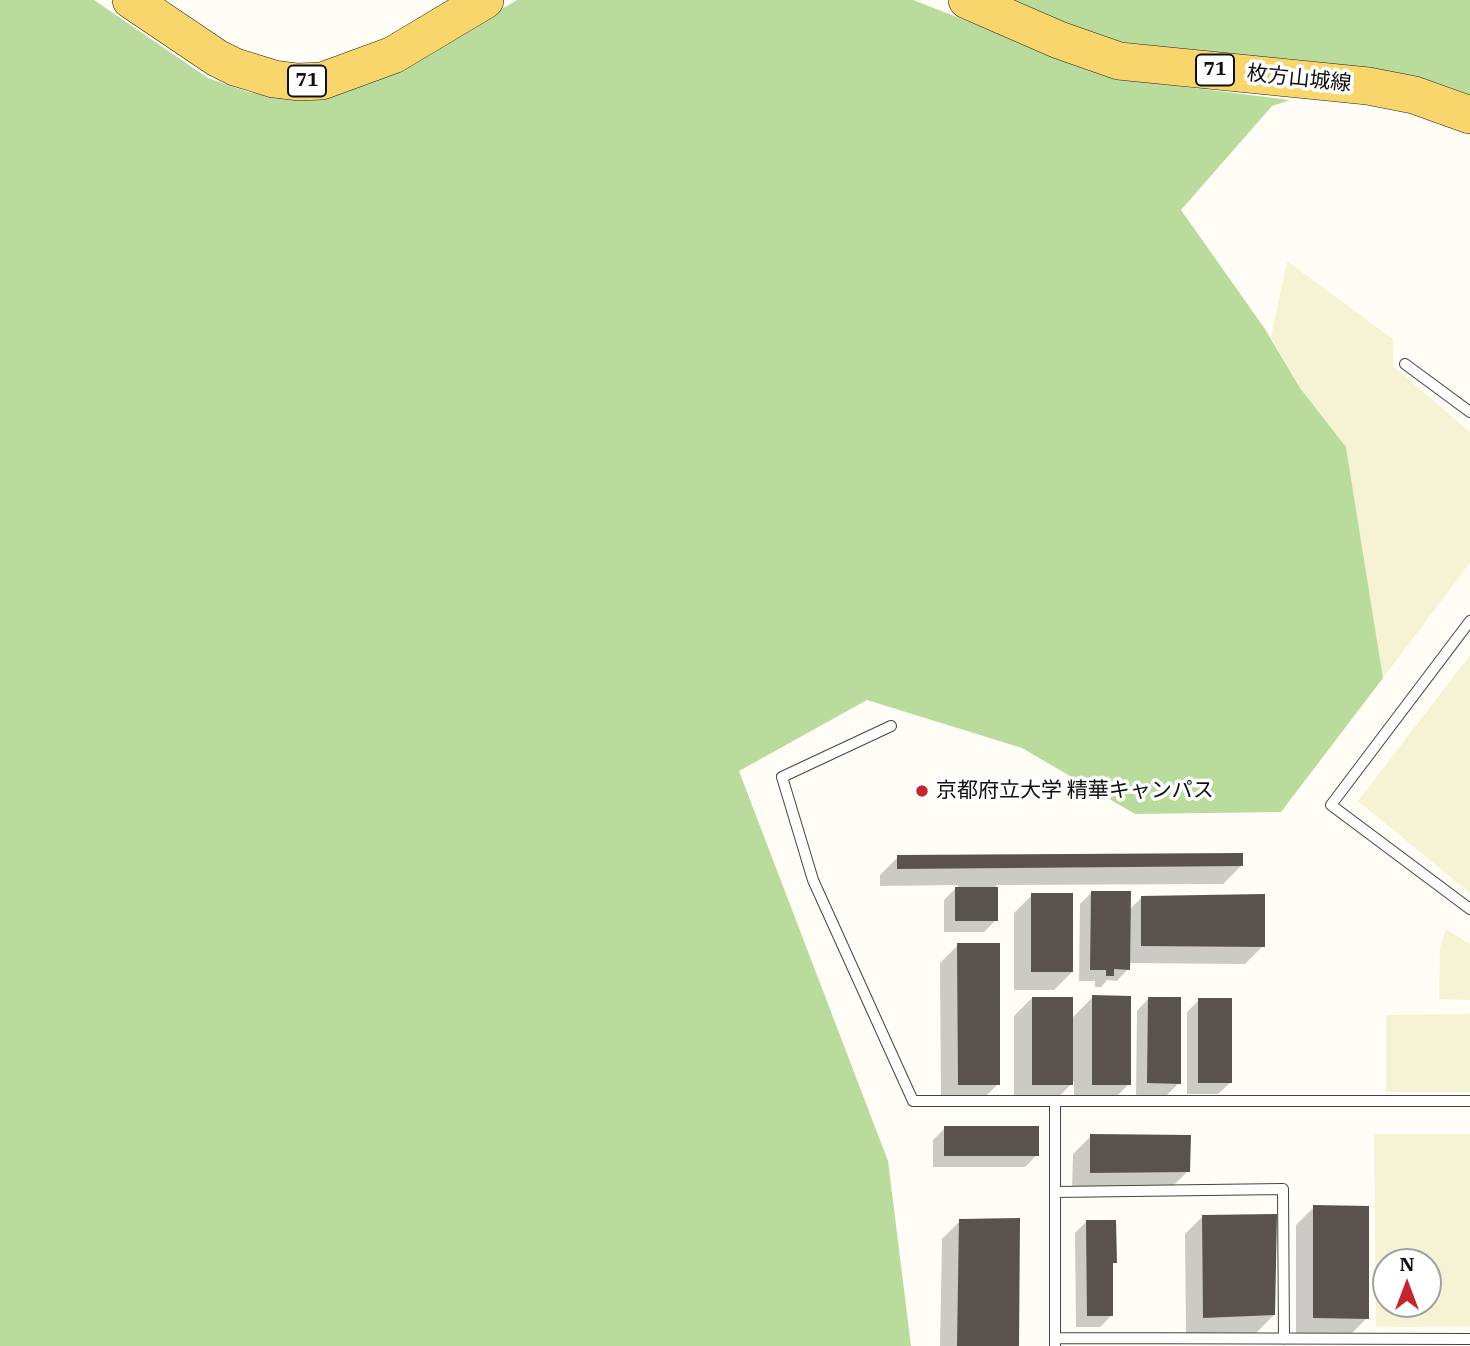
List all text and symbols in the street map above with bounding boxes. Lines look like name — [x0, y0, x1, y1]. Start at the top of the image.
road number: 71 — [1196, 54, 1234, 86]
street label: 枚方山城線 — [1245, 61, 1353, 97]
road number: 71 — [288, 66, 326, 96]
place label: 京都府立大学 精華キャンパス — [936, 778, 1214, 804]
marker: 京都府立大学 精華キャンパス — [914, 783, 930, 799]
north arrow — [1372, 1248, 1442, 1318]
text: N — [1399, 1252, 1415, 1276]

